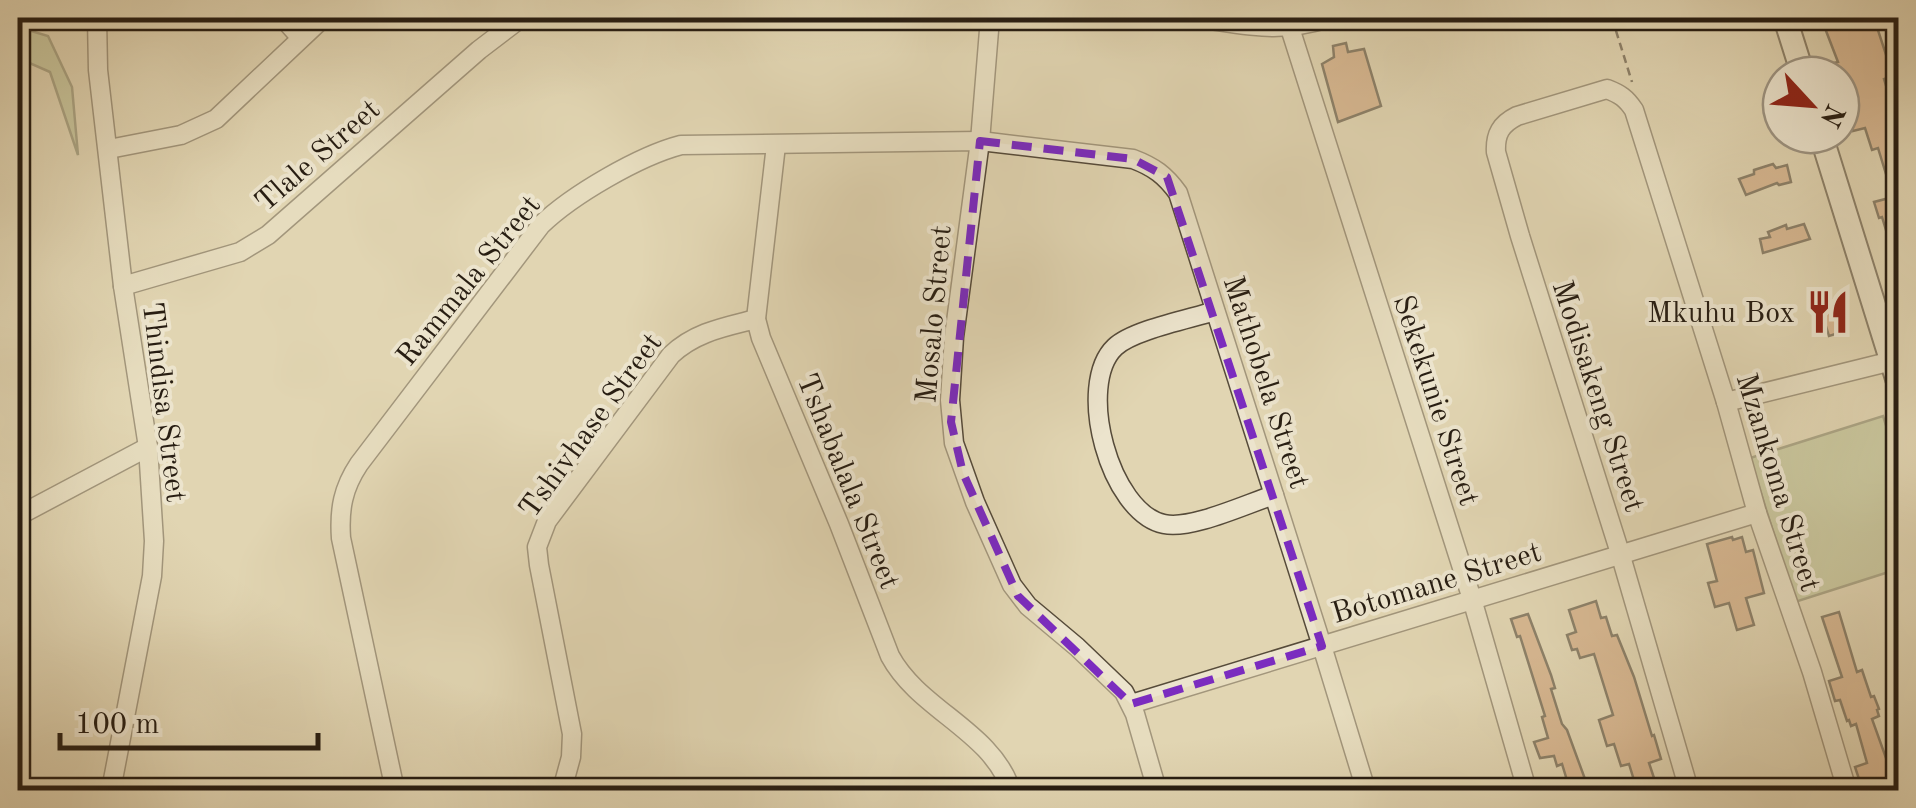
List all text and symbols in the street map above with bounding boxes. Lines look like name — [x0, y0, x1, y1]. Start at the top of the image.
north arrow — [1761, 55, 1861, 155]
street label: Tlale Street — [250, 95, 386, 218]
text: N — [1813, 99, 1848, 131]
street label: Rammala Street — [392, 190, 547, 372]
street label: Mosalo Street — [912, 224, 958, 405]
street label: Mathobela Street — [1217, 273, 1314, 493]
street label: Modisakeng Street — [1546, 277, 1649, 516]
restaurant icon: Mkuhu Box — [1804, 288, 1852, 336]
street label: Sekekunie Street — [1387, 292, 1483, 510]
place label: Mkuhu Box — [1647, 299, 1795, 329]
street label: Thindisa Street — [136, 300, 190, 504]
street label: Tshivhase Street — [515, 328, 669, 524]
street label: Tshabalala Street — [790, 370, 904, 594]
street label: Mzankoma Street — [1730, 370, 1825, 595]
street label: Botomane Street — [1328, 538, 1545, 630]
scale bar — [60, 688, 318, 750]
text: 100 m — [75, 710, 159, 740]

